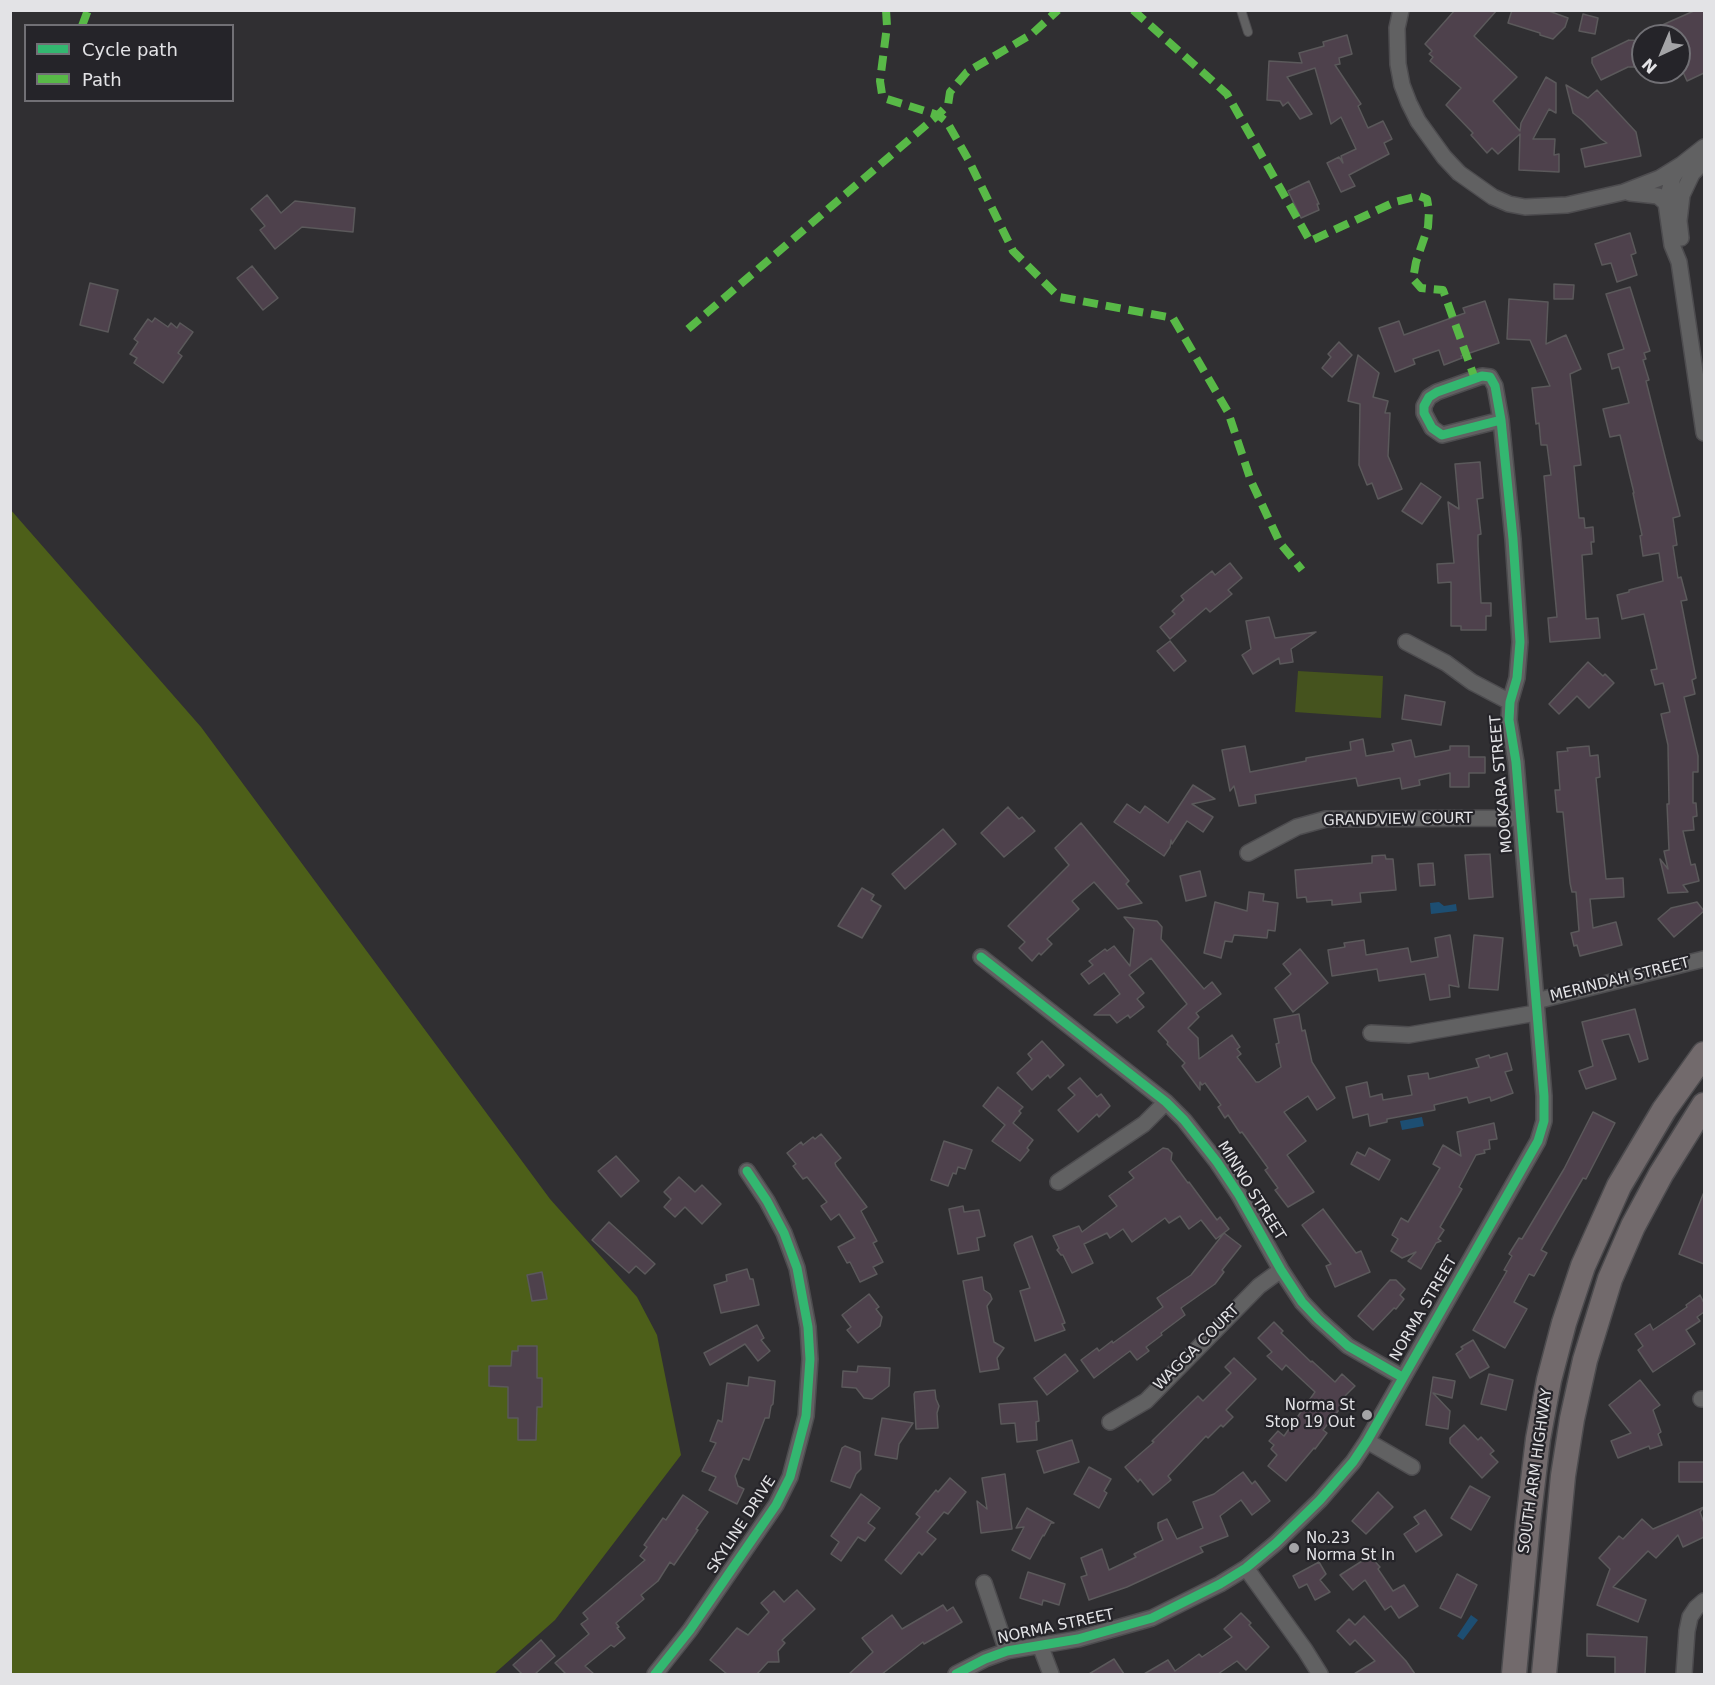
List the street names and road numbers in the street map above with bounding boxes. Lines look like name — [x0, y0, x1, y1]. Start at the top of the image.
street label: MOOKARA STREET — [1487, 714, 1517, 854]
street label: GRANDVIEW COURT — [1323, 810, 1473, 830]
street label: MERINDAH STREET — [1548, 954, 1692, 1006]
street label: MINNO STREET — [1213, 1138, 1289, 1244]
street label: NORMA STREET — [1387, 1253, 1461, 1365]
street label: WAGGA COURT — [1150, 1301, 1244, 1395]
street label: SOUTH ARM HIGHWAY — [1515, 1387, 1557, 1555]
street label: SKYLINE DRIVE — [704, 1473, 780, 1577]
street label: NORMA STREET — [996, 1606, 1116, 1648]

